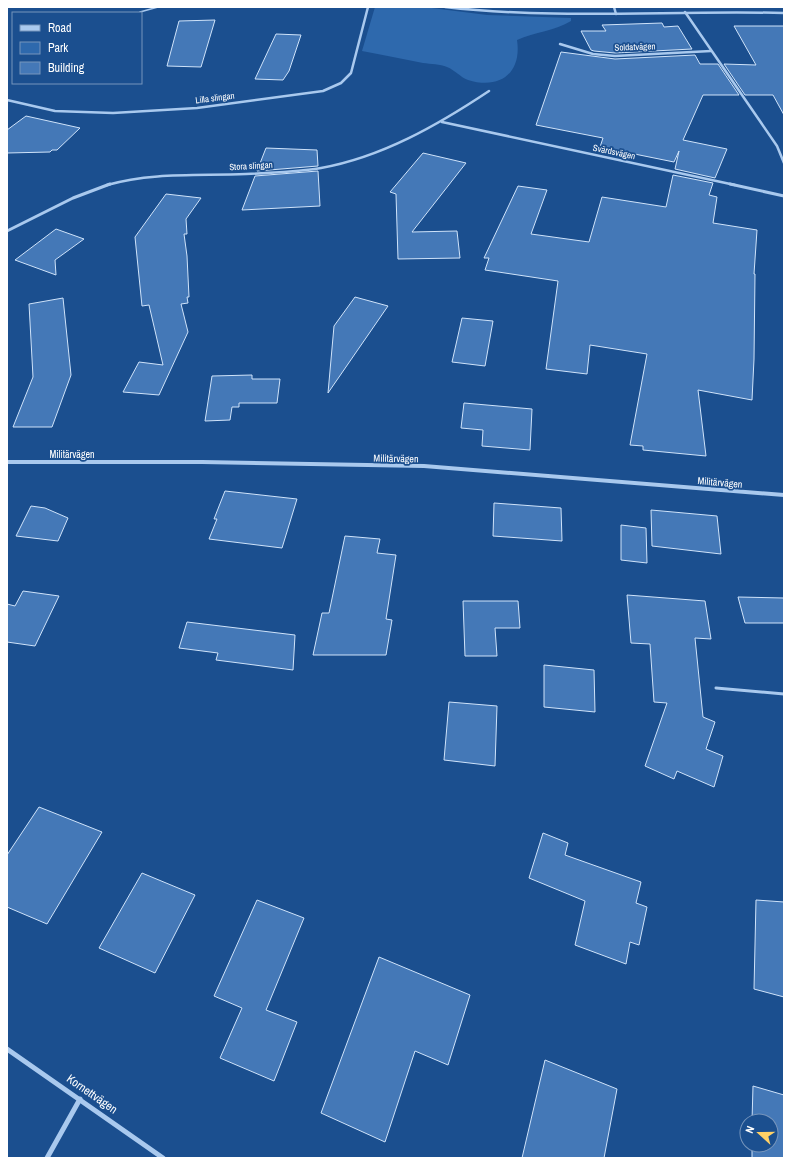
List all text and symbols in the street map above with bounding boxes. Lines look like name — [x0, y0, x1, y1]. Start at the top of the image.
legend — [12, 12, 142, 84]
text: Road — [48, 20, 72, 36]
text: Park — [48, 40, 68, 56]
street label: Soldatvägen — [614, 40, 656, 54]
text: Building — [48, 60, 85, 76]
street label: Lilla slingan — [195, 90, 235, 106]
street label: Svärdsvägen — [592, 142, 636, 162]
street label: Stora slingan — [229, 159, 273, 173]
street label: Militärvägen — [49, 448, 95, 461]
street label: Militärvägen — [373, 452, 419, 465]
street label: Militärvägen — [697, 474, 743, 491]
street label: Kornettvägen — [63, 1071, 121, 1117]
north arrow — [739, 1113, 779, 1153]
text: N — [742, 1124, 757, 1135]

